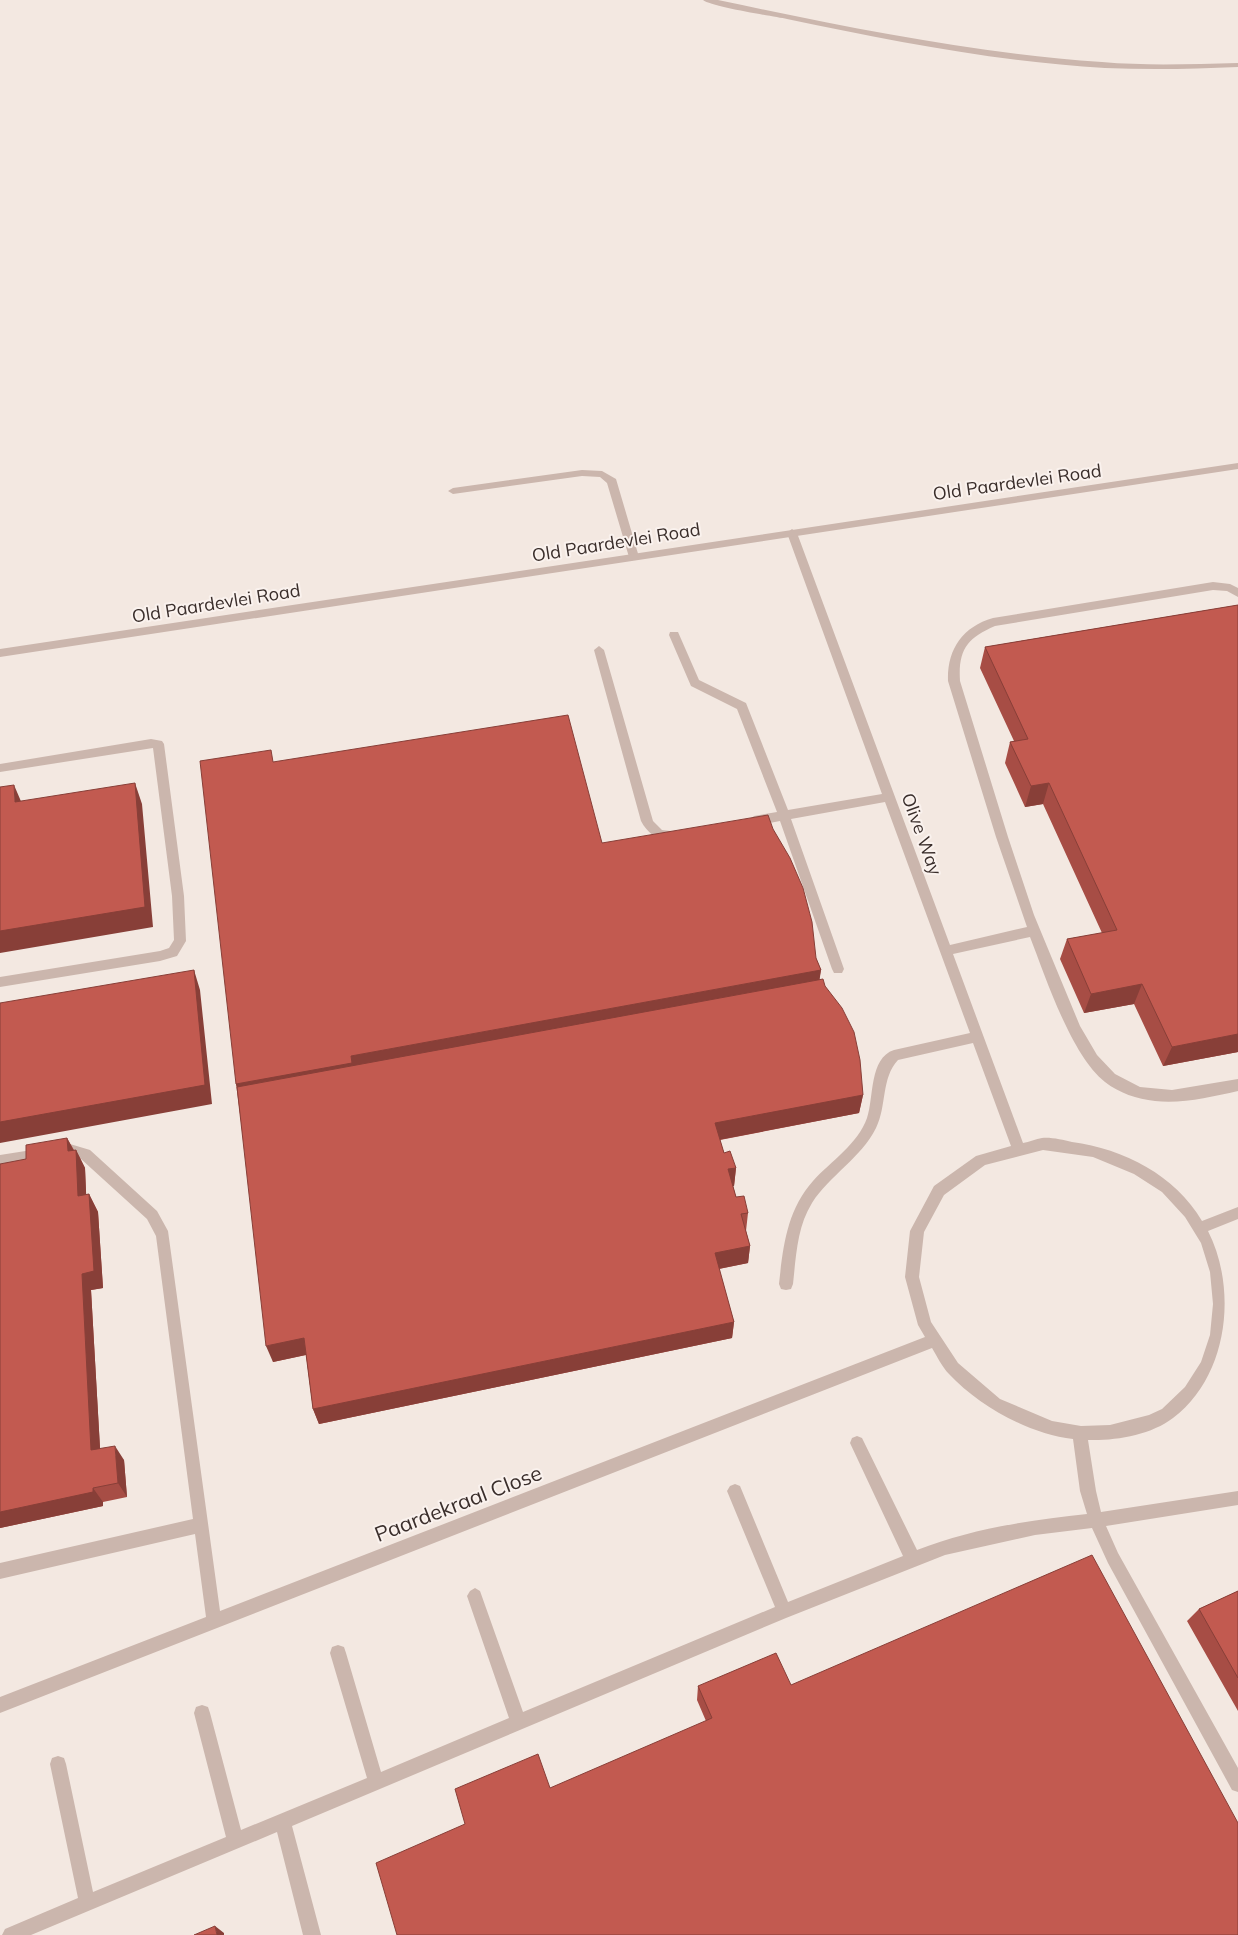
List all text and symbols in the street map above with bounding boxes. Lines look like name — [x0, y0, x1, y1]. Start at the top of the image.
street label: Old Paardevlei Road — [931, 459, 1103, 505]
street label: Old Paardevlei Road — [530, 517, 702, 567]
street label: Old Paardevlei Road — [130, 578, 302, 628]
street label: Olive Way — [897, 790, 948, 879]
street label: Paardekraal Close — [371, 1459, 545, 1547]

